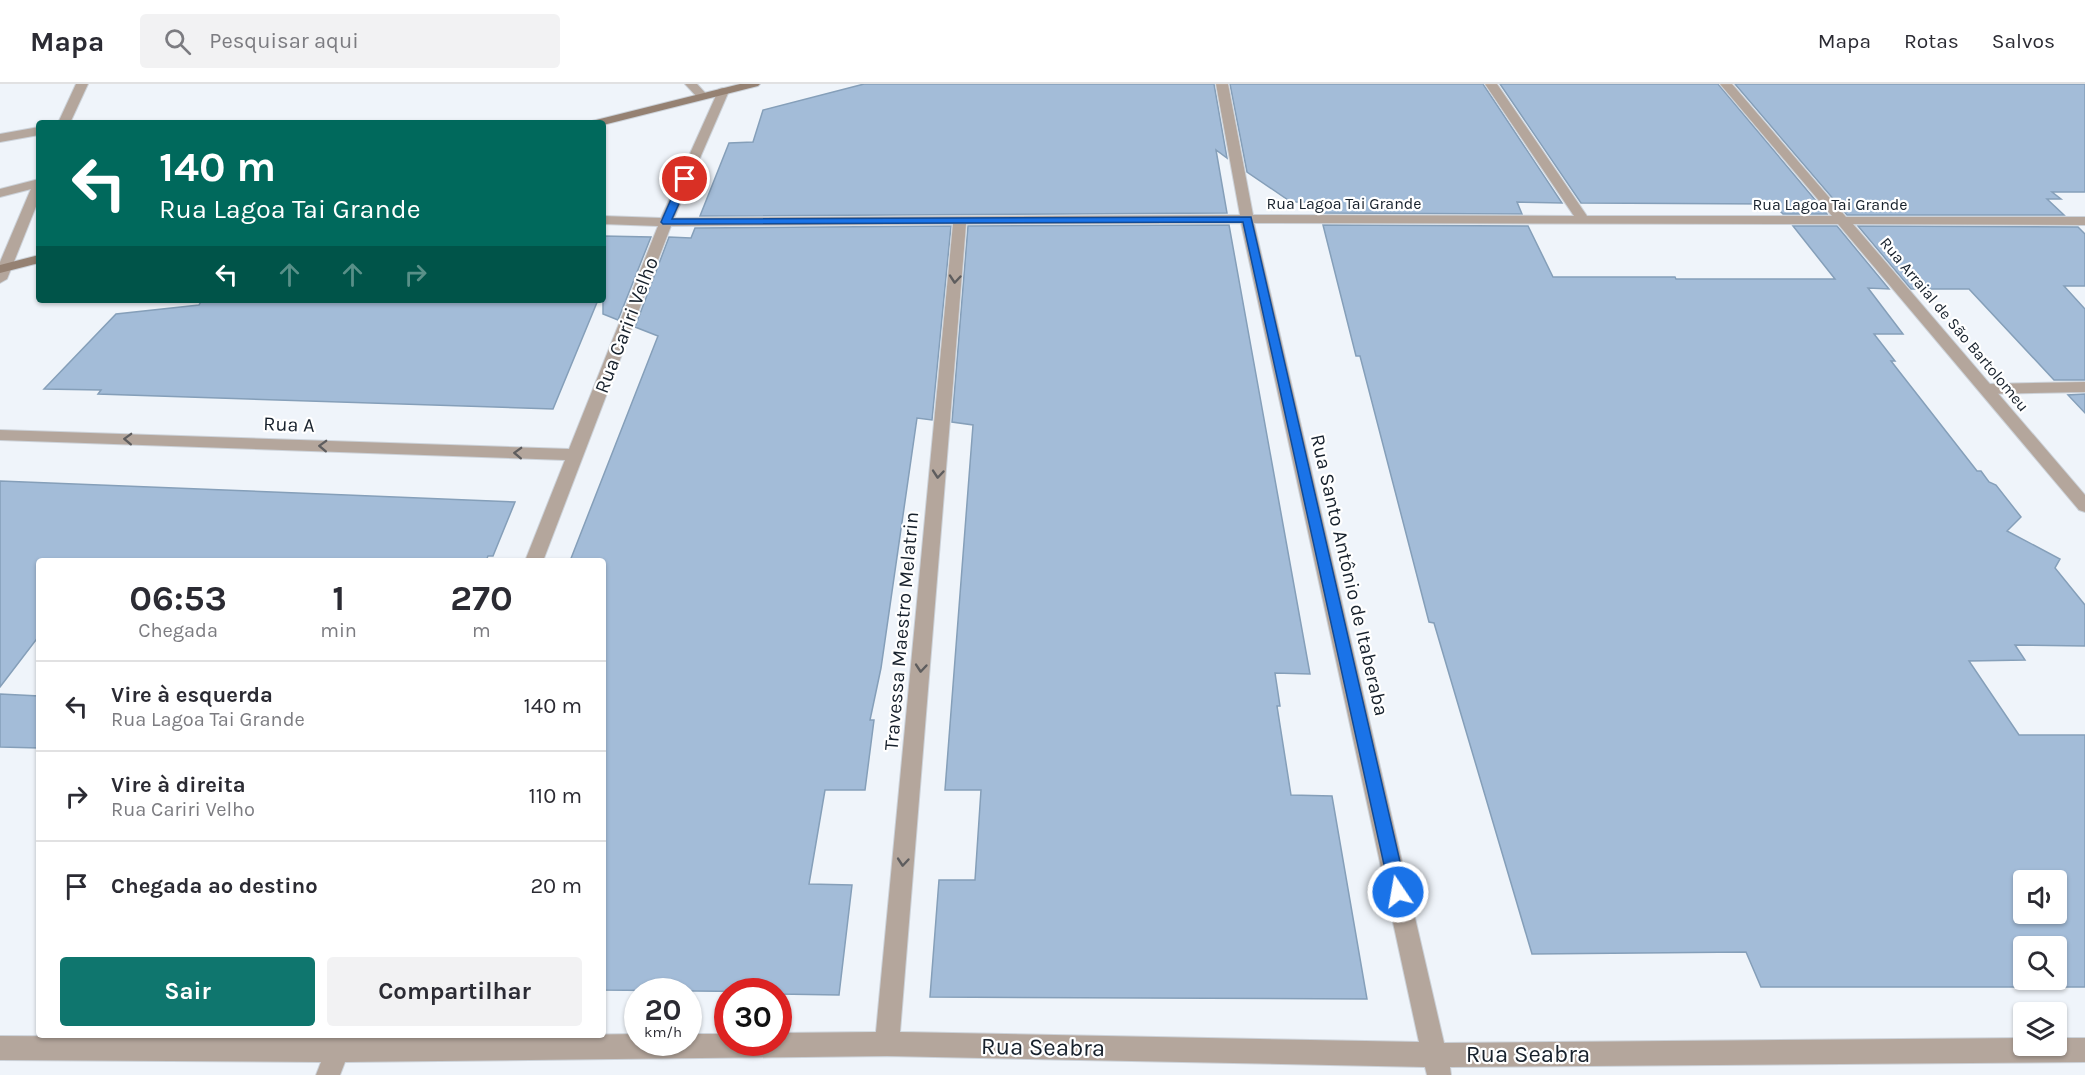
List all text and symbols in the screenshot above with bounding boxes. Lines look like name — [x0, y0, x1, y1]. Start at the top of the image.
search box — [140, 14, 560, 68]
text: Mapa — [30, 25, 104, 58]
icon: search — [161, 25, 194, 58]
text: Pesquisar aqui — [209, 28, 359, 54]
text: Mapa — [1818, 29, 1871, 53]
text: Rotas — [1904, 29, 1959, 53]
text: Salvos — [1992, 29, 2055, 53]
text: 140 m — [159, 142, 276, 192]
icon: left — [60, 144, 138, 222]
pin — [659, 153, 710, 204]
icon: arrive — [668, 162, 701, 195]
text: Rua Lagoa Tai Grande — [159, 193, 421, 225]
street label: Rua Lagoa Tai Grande — [1266, 194, 1422, 213]
street label: Rua Lagoa Tai Grande — [1752, 195, 1908, 214]
street label: Rua Arraial de São Bartolomeu — [1876, 233, 2033, 415]
street label: Rua Cariri Velho — [590, 254, 663, 397]
icon: left — [210, 258, 243, 291]
icon: ahead — [273, 258, 306, 291]
icon: ahead — [336, 258, 369, 291]
icon: right — [399, 258, 432, 291]
one-way arrow — [949, 275, 962, 284]
street label: Rua A — [263, 412, 315, 437]
street label: Rua Santo Antônio de Itaberaba — [1306, 432, 1393, 718]
one-way arrow — [123, 433, 132, 446]
one-way arrow — [318, 440, 327, 453]
one-way arrow — [513, 447, 522, 459]
one-way arrow — [932, 469, 945, 478]
street label: Travessa Maestro Melatrin — [880, 511, 923, 751]
text: 06:53 — [129, 577, 227, 619]
text: 1 — [332, 577, 345, 619]
text: 270 — [450, 577, 513, 619]
text: Chegada — [138, 619, 218, 642]
text: min — [320, 619, 357, 642]
text: m — [472, 619, 491, 642]
one-way arrow — [914, 663, 927, 672]
text: Vire à esquerda — [111, 682, 273, 708]
icon: left — [60, 690, 93, 723]
text: 140 m — [524, 693, 582, 719]
text: Rua Lagoa Tai Grande — [111, 708, 305, 731]
text: Vire à direita — [111, 772, 246, 798]
icon: right — [60, 780, 93, 813]
text: 110 m — [529, 783, 582, 809]
text: Rua Cariri Velho — [111, 798, 255, 821]
one-way arrow — [897, 858, 910, 867]
position arrow — [1366, 860, 1430, 924]
icon: arrive — [60, 870, 93, 903]
map controls — [2013, 870, 2067, 1056]
button: sound — [2013, 870, 2067, 924]
text: Chegada ao destino — [111, 873, 318, 899]
text: 20 m — [530, 873, 582, 899]
button: search — [2013, 936, 2067, 990]
button: Sair — [60, 957, 315, 1026]
button: Compartilhar — [327, 957, 582, 1026]
speed limit sign: 30 — [714, 978, 792, 1056]
text: 20 — [644, 992, 682, 1028]
button: layers — [2013, 1002, 2067, 1056]
text: km/h — [644, 1023, 682, 1041]
street label: Rua Seabra — [981, 1032, 1105, 1062]
street label: Rua Seabra — [1466, 1040, 1590, 1068]

